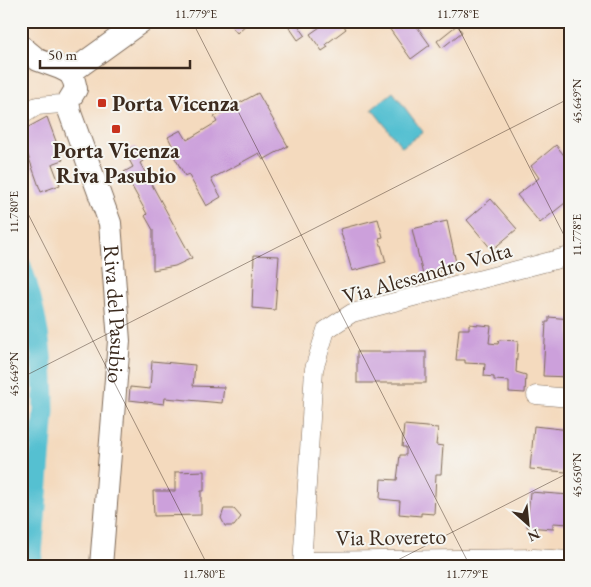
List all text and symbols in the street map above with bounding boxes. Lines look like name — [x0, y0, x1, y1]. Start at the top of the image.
text: 11.779°E — [175, 6, 217, 22]
text: 11.778°E — [437, 6, 479, 22]
scale bar — [40, 38, 190, 70]
text: 50 m — [48, 45, 77, 64]
text: 45.649°N — [569, 78, 585, 123]
place label: Porta Vicenza — [112, 89, 240, 118]
marker: Porta Vicenza — [96, 97, 108, 109]
marker: Porta Vicenza Riva Pasubio — [110, 123, 122, 135]
place label: Porta Vicenza Riva Pasubio — [52, 136, 180, 190]
text: 11.780°E — [6, 191, 22, 233]
text: 11.778°E — [569, 214, 585, 256]
street label: Via Alessandro Volta — [339, 235, 515, 311]
street label: Riva del Pasubio — [97, 244, 134, 385]
text: 45.649°N — [6, 351, 22, 396]
text: 45.650°N — [569, 452, 585, 497]
north arrow — [504, 500, 554, 550]
street label: Via Rovereto — [335, 522, 447, 552]
text: N — [524, 525, 543, 546]
text: 11.780°E — [183, 566, 225, 582]
text: 11.779°E — [446, 566, 488, 582]

